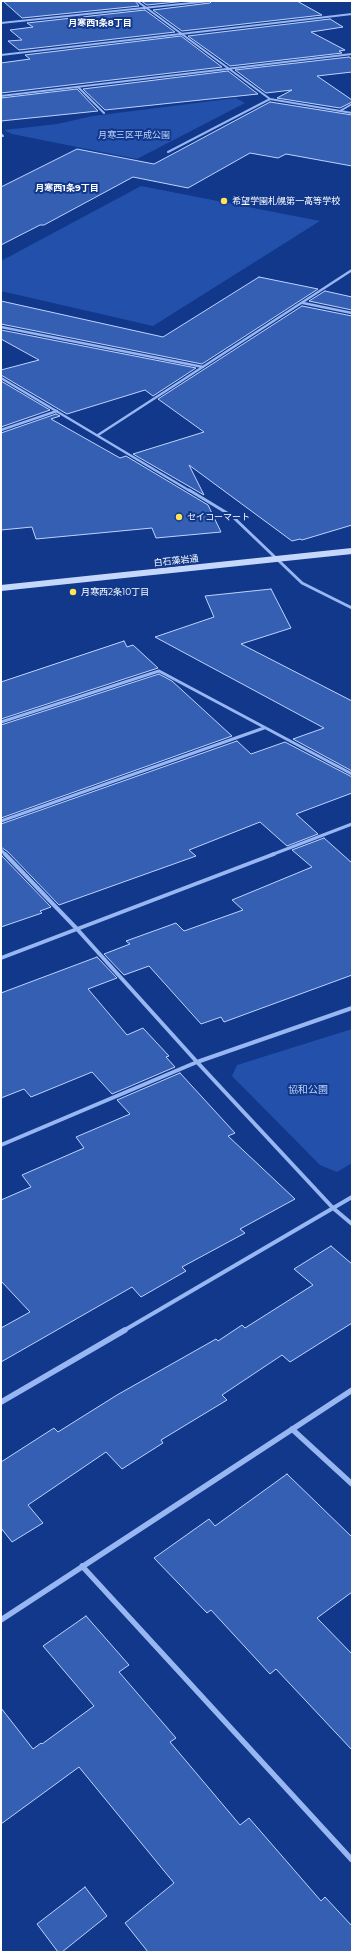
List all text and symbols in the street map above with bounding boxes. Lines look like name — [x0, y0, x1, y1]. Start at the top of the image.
district label: 月寒西1条8丁目 — [68, 18, 132, 28]
park label: 月寒三区平成公園 — [98, 130, 170, 140]
district label: 月寒西1条9丁目 — [35, 183, 99, 193]
marker: 希望学園札幌第一高等学校 — [219, 196, 229, 206]
place label: 希望学園札幌第一高等学校 — [232, 196, 340, 206]
marker: セイコーマート — [174, 512, 184, 522]
place label: セイコーマート — [187, 512, 250, 522]
street label: 白石藻岩通 — [153, 553, 199, 569]
marker: 月寒西2条10丁目 — [68, 587, 78, 597]
place label: 月寒西2条10丁目 — [81, 587, 149, 597]
park label: 協和公園 — [288, 1084, 328, 1096]

